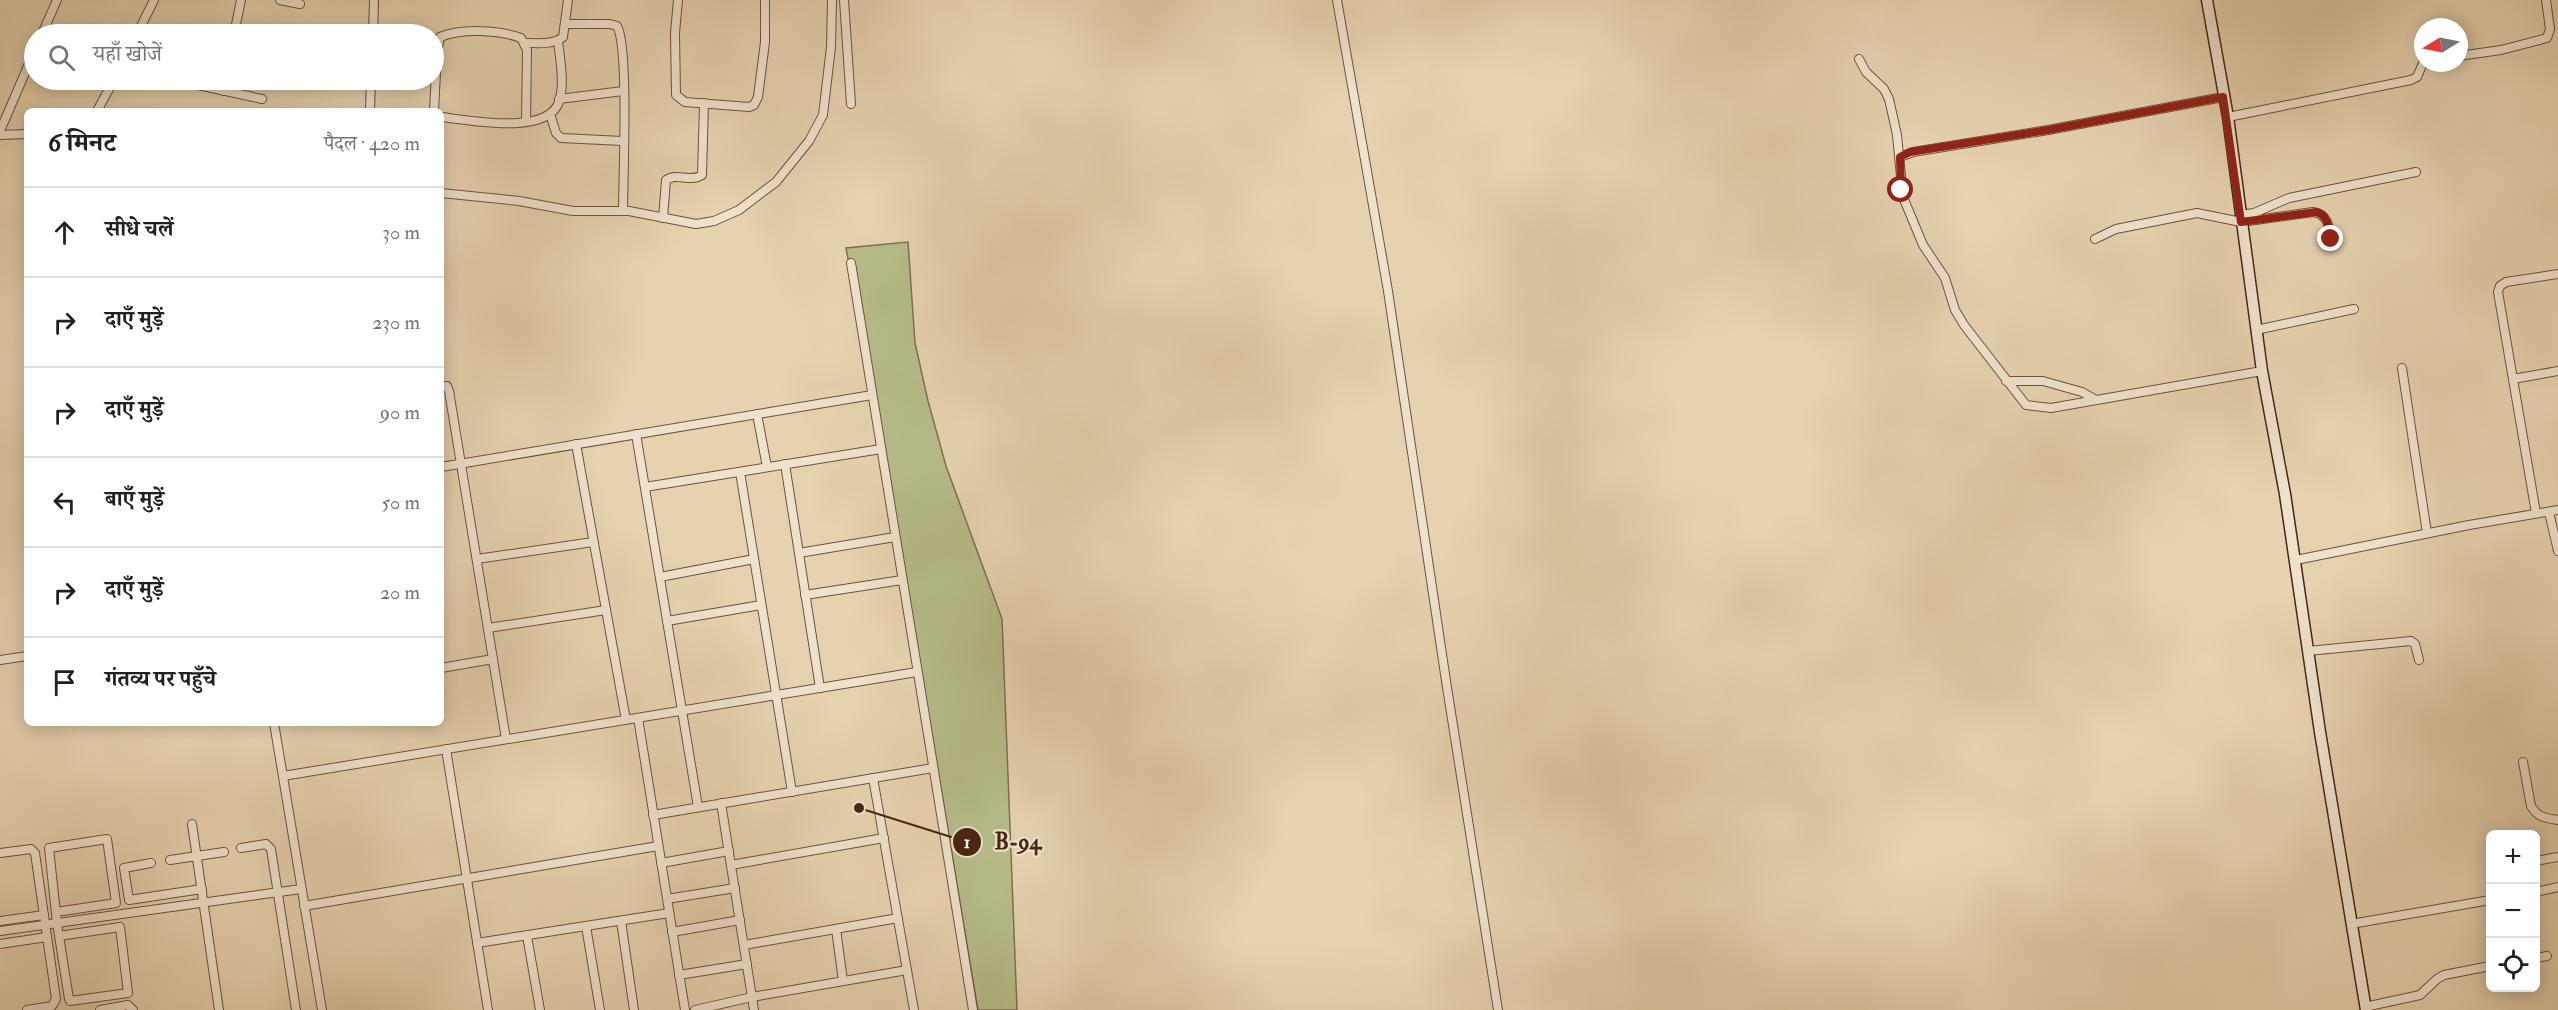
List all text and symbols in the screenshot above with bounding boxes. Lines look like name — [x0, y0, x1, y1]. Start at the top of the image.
north arrow — [2414, 18, 2468, 72]
search box — [24, 24, 444, 90]
text: यहाँ खोजें — [93, 40, 162, 68]
icon: search — [45, 41, 78, 74]
text: 6 मिनट — [48, 127, 116, 159]
text: पैदल · 420 m — [324, 131, 420, 156]
route start — [1887, 176, 1913, 202]
text: सीधे चलें — [105, 215, 173, 243]
icon: ahead — [48, 216, 81, 249]
text: 30 m — [382, 220, 420, 245]
route end — [2317, 225, 2343, 251]
text: दाएँ मुड़ें — [105, 305, 164, 333]
icon: right — [48, 306, 81, 339]
text: 230 m — [372, 310, 420, 335]
text: दाएँ मुड़ें — [105, 395, 164, 423]
icon: right — [48, 396, 81, 429]
text: 90 m — [380, 400, 420, 425]
text: बाएँ मुड़ें — [105, 485, 164, 513]
icon: left — [48, 486, 81, 519]
text: 50 m — [381, 490, 420, 515]
text: दाएँ मुड़ें — [105, 575, 164, 603]
icon: right — [48, 576, 81, 609]
text: 20 m — [380, 580, 420, 605]
text: गंतव्य पर पहुँचे — [105, 665, 216, 693]
icon: arrive — [48, 666, 81, 699]
callout: B-94 — [952, 822, 1053, 862]
text: B-94 — [995, 828, 1044, 856]
map controls — [2486, 830, 2540, 992]
button: + — [2486, 830, 2540, 884]
text: 1 — [964, 831, 970, 854]
button: − — [2486, 884, 2540, 938]
button: locate — [2486, 938, 2540, 992]

